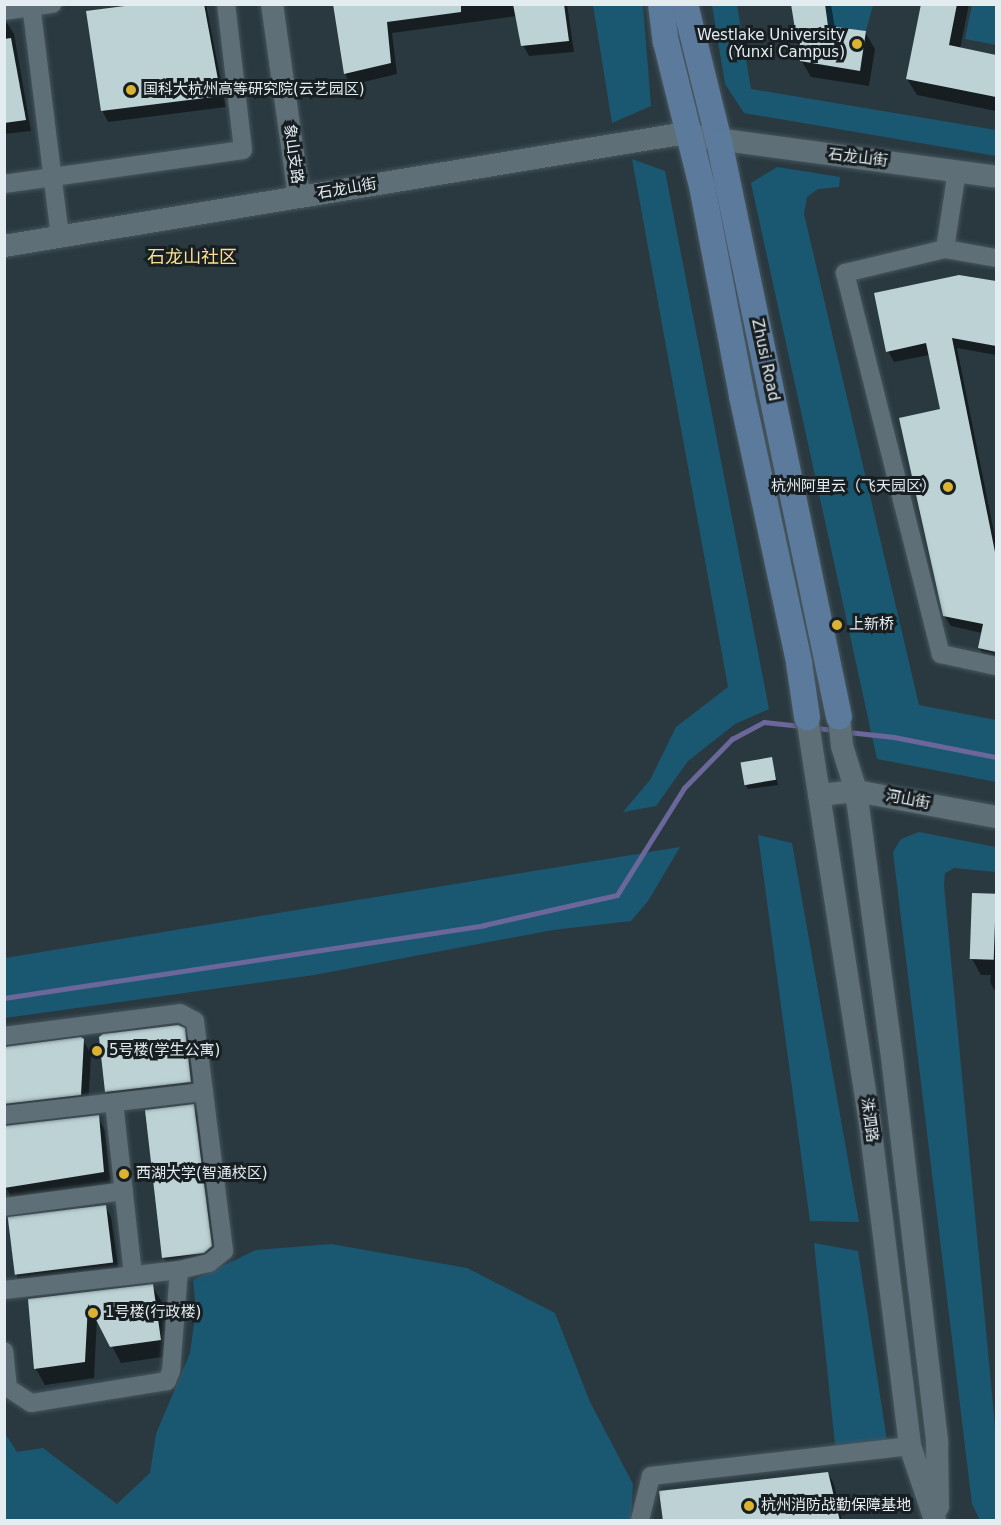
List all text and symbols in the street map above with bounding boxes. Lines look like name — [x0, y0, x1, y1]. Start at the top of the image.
place label: Westlake University (Yunxi Campus) — [697, 26, 845, 61]
marker: Westlake University (Yunxi Campus) — [850, 37, 864, 51]
place label: 国科大杭州高等研究院(云艺园区) — [143, 81, 365, 99]
marker: 国科大杭州高等研究院(云艺园区) — [124, 83, 138, 97]
street label: 象山支路 — [280, 123, 306, 185]
street label: 石龙山街 — [827, 145, 889, 171]
street label: 石龙山街 — [316, 175, 378, 203]
district label: 石龙山社区 — [147, 246, 237, 268]
street label: Zhusi Road — [747, 317, 783, 403]
place label: 杭州阿里云（飞天园区） — [771, 478, 936, 496]
marker: 杭州阿里云（飞天园区） — [941, 480, 955, 494]
place label: 上新桥 — [849, 616, 894, 634]
marker: 上新桥 — [830, 618, 844, 632]
street label: 河山街 — [884, 787, 932, 813]
place label: 5号楼(学生公寓) — [109, 1042, 220, 1060]
marker: 5号楼(学生公寓) — [90, 1044, 104, 1058]
street label: 洙泗路 — [857, 1096, 881, 1144]
place label: 西湖大学(智通校区) — [136, 1165, 268, 1183]
marker: 西湖大学(智通校区) — [117, 1167, 131, 1181]
place label: 1号楼(行政楼) — [105, 1304, 201, 1322]
marker: 1号楼(行政楼) — [86, 1306, 100, 1320]
place label: 杭州消防战勤保障基地 — [761, 1497, 911, 1515]
marker: 杭州消防战勤保障基地 — [742, 1499, 756, 1513]

